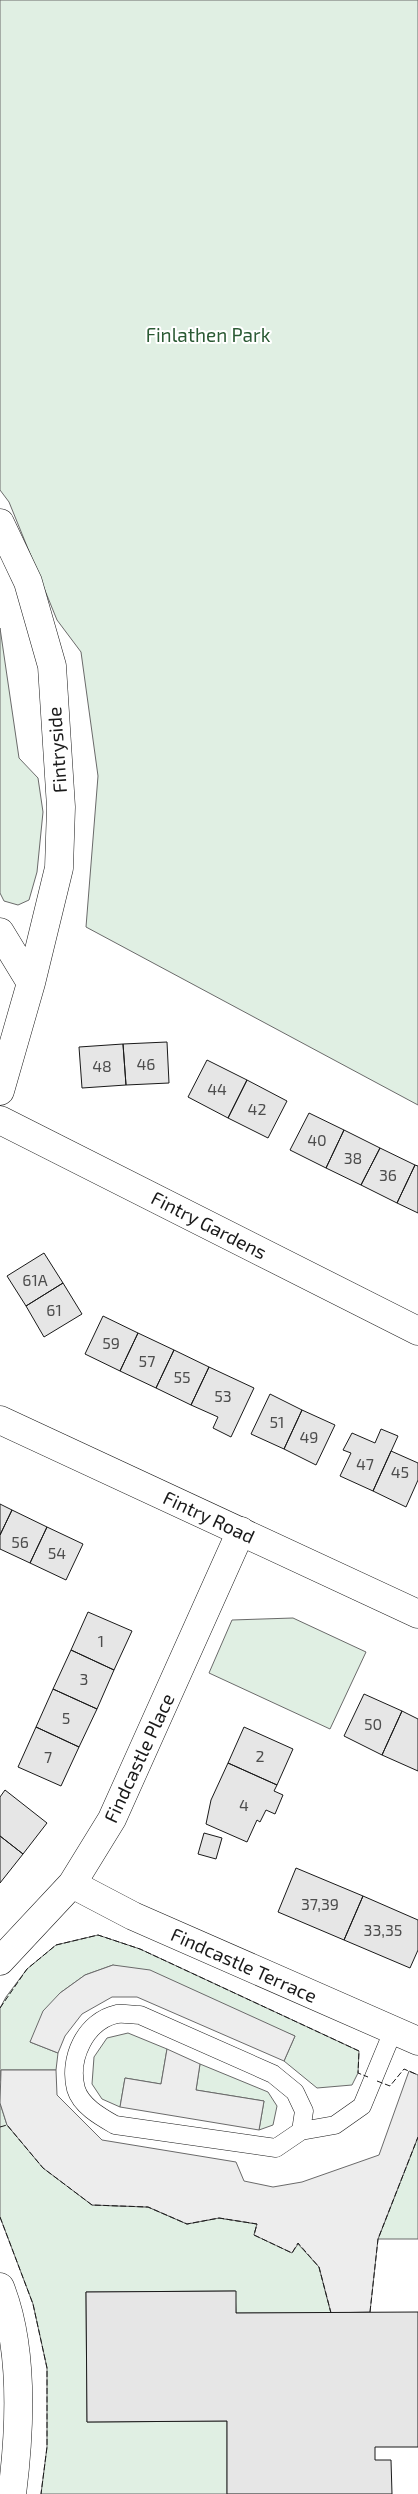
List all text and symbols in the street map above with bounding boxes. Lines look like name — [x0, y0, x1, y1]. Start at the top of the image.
park label: Finlathen Park — [146, 323, 271, 346]
street label: Fintryside — [42, 706, 71, 794]
house number: 46 — [137, 1054, 156, 1073]
house number: 48 — [92, 1056, 112, 1075]
house number: 44 — [207, 1079, 227, 1098]
house number: 42 — [248, 1099, 266, 1118]
house number: 40 — [307, 1130, 327, 1149]
house number: 38 — [344, 1148, 362, 1167]
house number: 36 — [379, 1165, 397, 1184]
street label: Fintry Gardens — [148, 1186, 271, 1263]
house number: 61A — [22, 1270, 48, 1289]
house number: 61 — [46, 1300, 62, 1319]
house number: 59 — [102, 1333, 120, 1352]
house number: 57 — [139, 1351, 155, 1370]
house number: 55 — [173, 1367, 191, 1386]
house number: 53 — [214, 1386, 232, 1405]
house number: 51 — [270, 1412, 284, 1431]
house number: 49 — [300, 1427, 319, 1446]
house number: 47 — [356, 1454, 374, 1473]
house number: 45 — [391, 1462, 409, 1481]
street label: Fintry Road — [160, 1485, 259, 1548]
house number: 56 — [11, 1532, 29, 1551]
house number: 54 — [48, 1543, 66, 1562]
house number: 1 — [98, 1631, 104, 1650]
house number: 3 — [80, 1669, 88, 1688]
street label: Findcastle Place — [98, 1689, 179, 1826]
house number: 5 — [62, 1708, 70, 1727]
house number: 50 — [364, 1714, 382, 1733]
house number: 2 — [256, 1746, 265, 1765]
house number: 7 — [44, 1747, 52, 1766]
house number: 4 — [239, 1795, 249, 1814]
house number: 37,39 — [301, 1894, 339, 1913]
house number: 33,35 — [364, 1920, 402, 1939]
street label: Findcastle Terrace — [168, 1922, 321, 2007]

